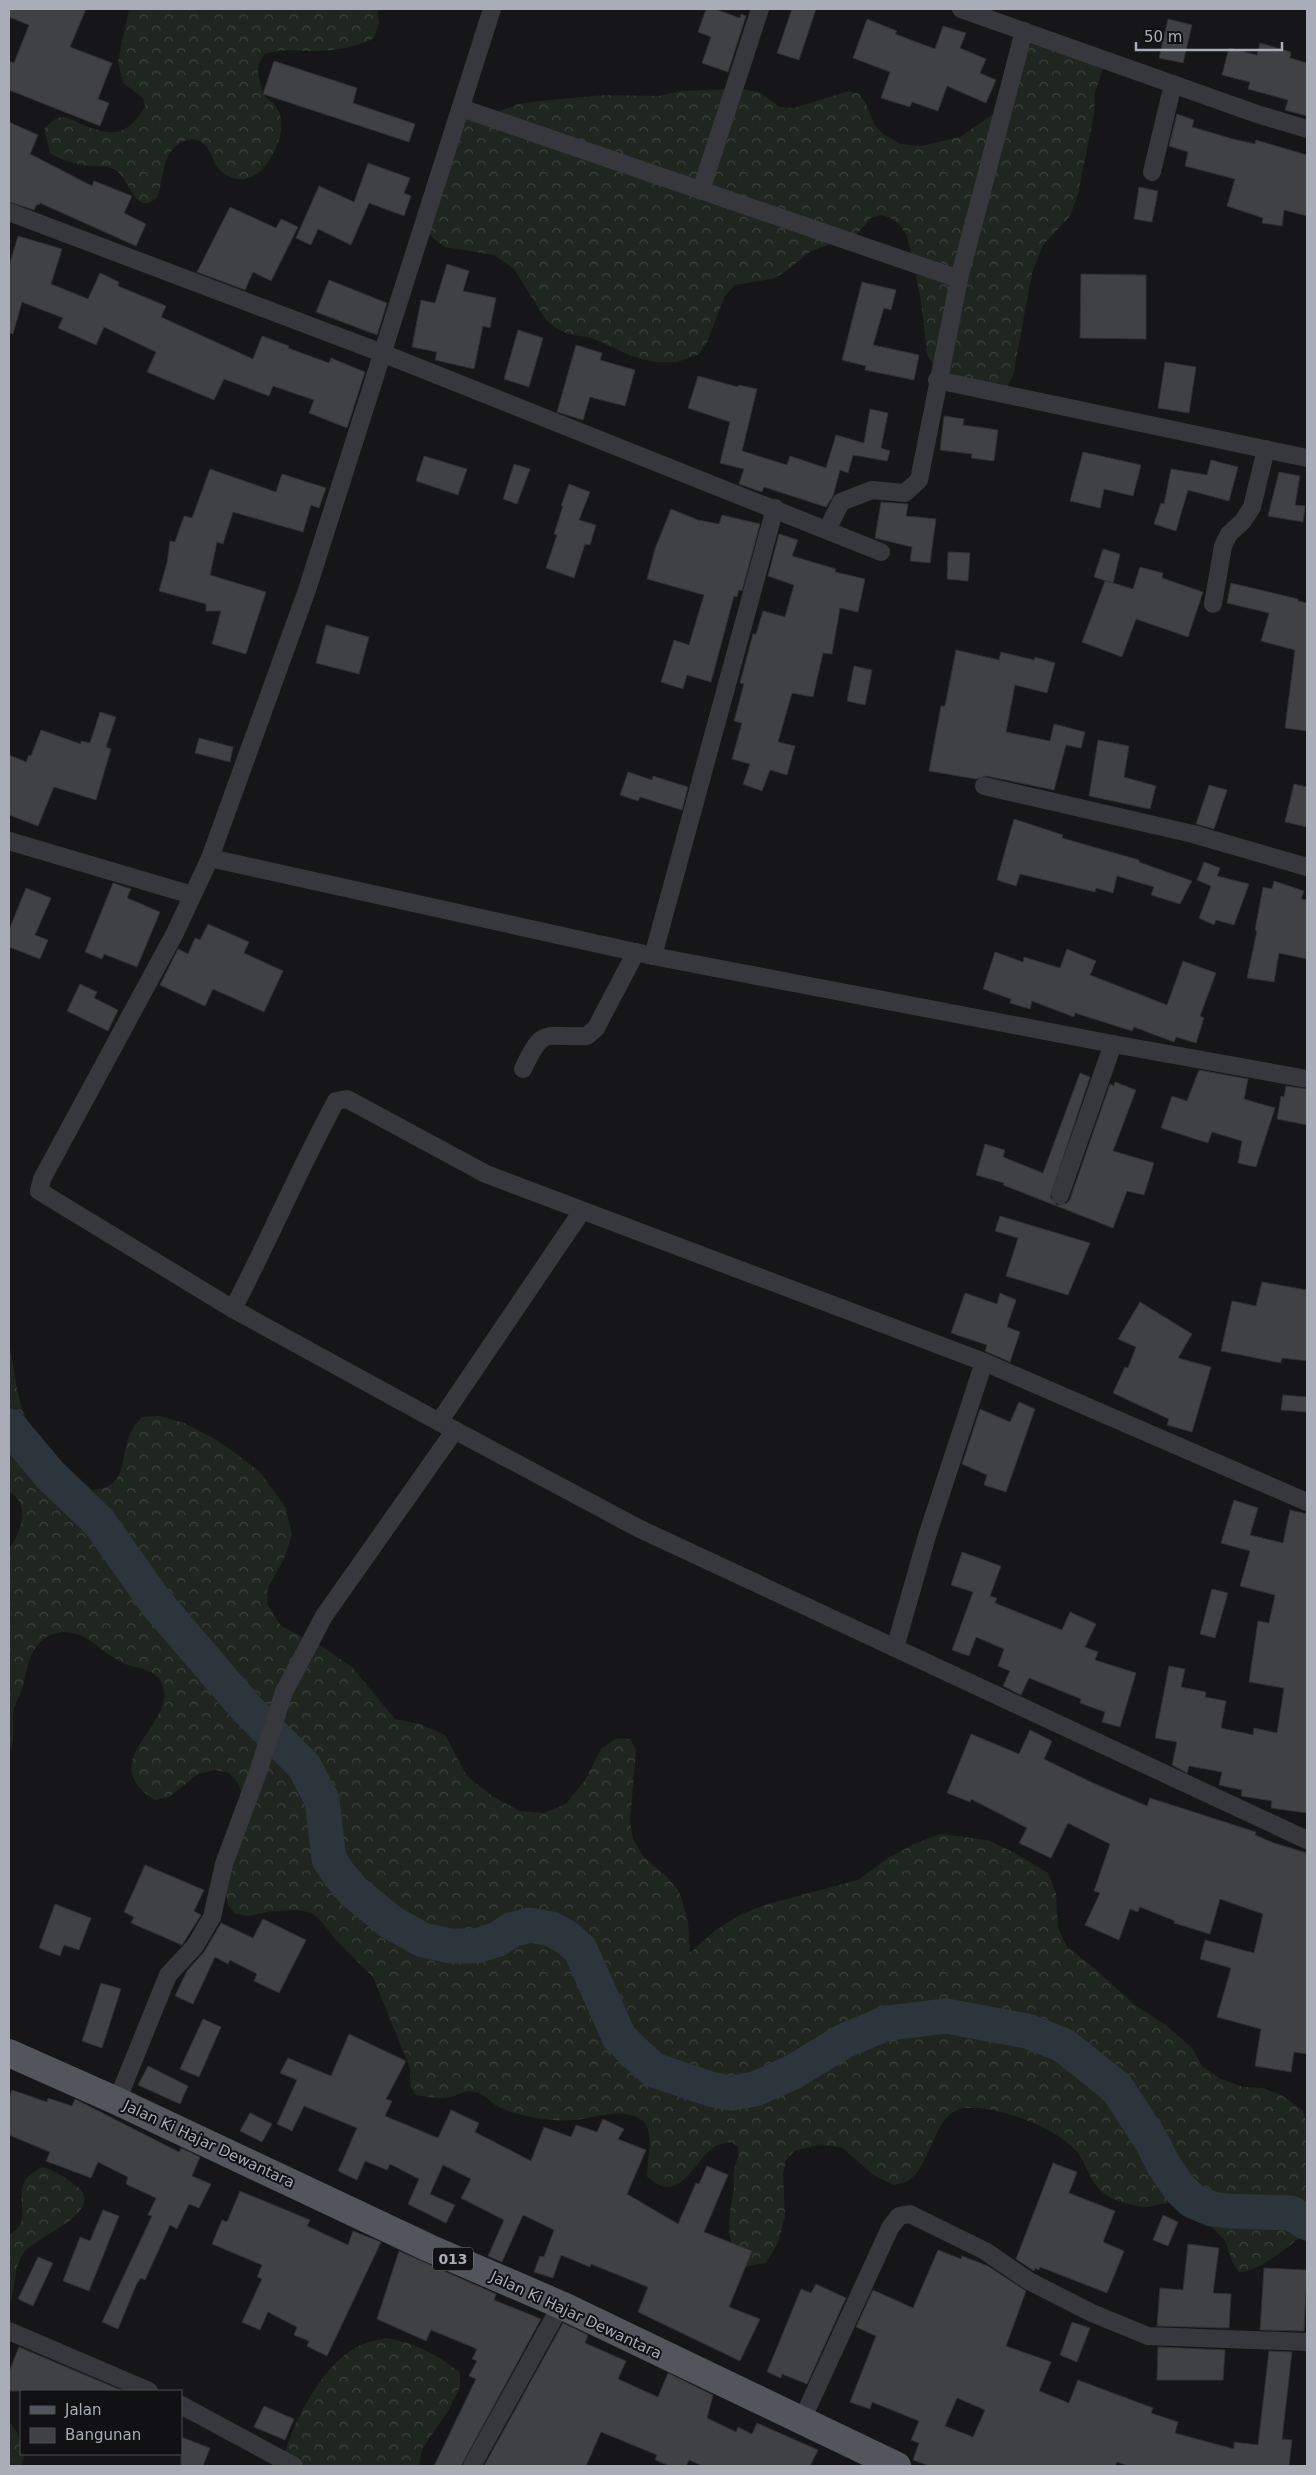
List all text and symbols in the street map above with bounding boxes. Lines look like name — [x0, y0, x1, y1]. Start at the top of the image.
scale bar — [1136, 20, 1282, 52]
text: 50 m — [1144, 28, 1182, 46]
street label: Jalan Ki Hajar Dewantara — [120, 2096, 298, 2192]
road number: 013 — [433, 2248, 473, 2270]
street label: Jalan Ki Hajar Dewantara — [487, 2267, 665, 2363]
legend — [20, 2390, 182, 2455]
text: Jalan — [64, 2401, 101, 2419]
text: Bangunan — [65, 2426, 141, 2444]

